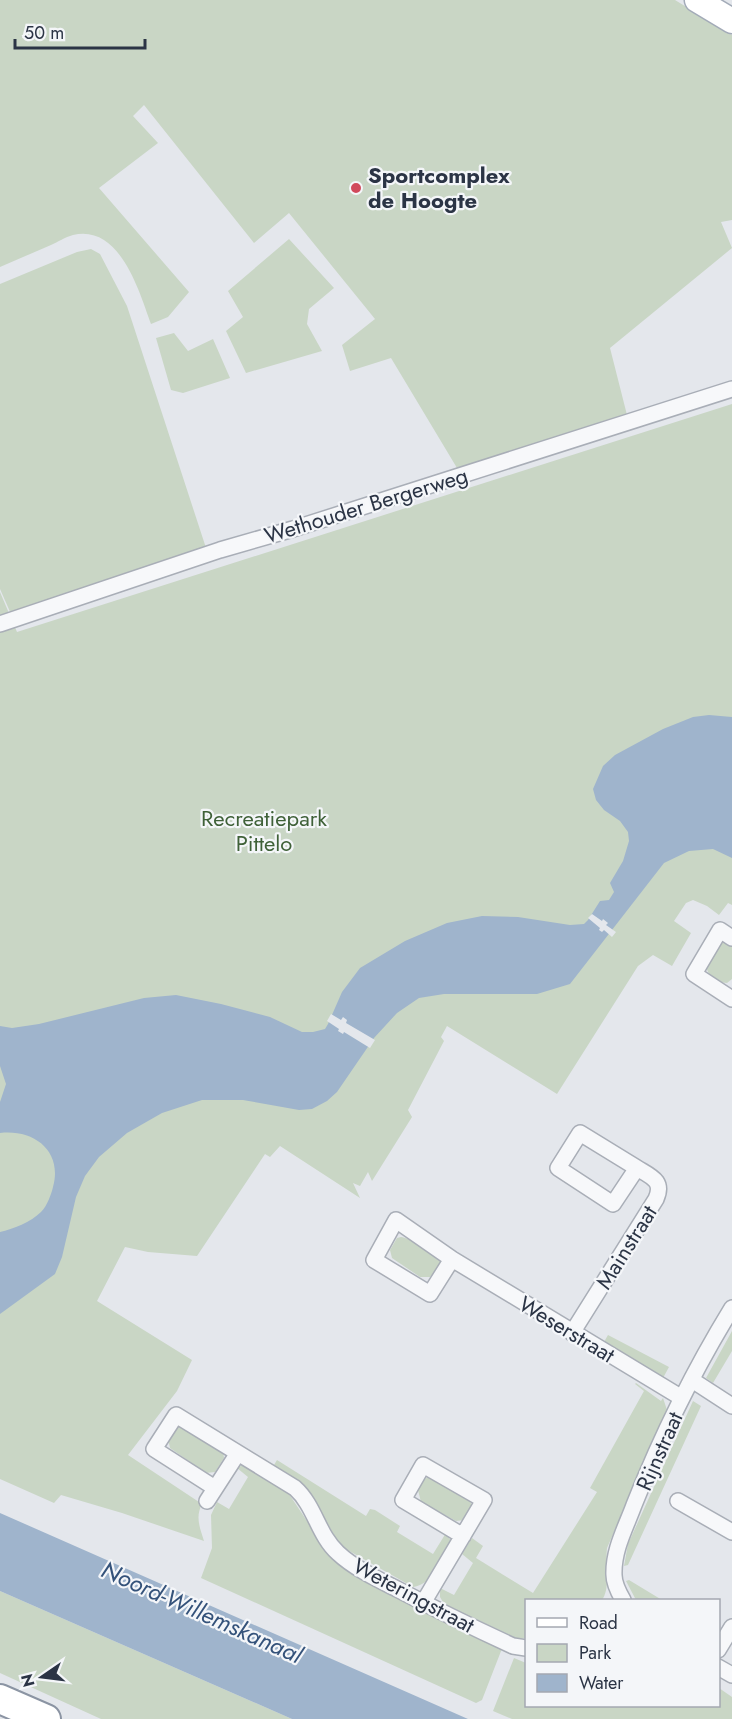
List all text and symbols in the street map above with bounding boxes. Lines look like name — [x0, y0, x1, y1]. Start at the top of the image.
scale bar — [15, 12, 146, 50]
text: 50 m — [24, 20, 64, 46]
place label: Sportcomplex de Hoogte — [368, 159, 510, 216]
marker: Sportcomplex de Hoogte — [349, 181, 363, 195]
street label: Wethouder Bergerweg — [260, 459, 472, 551]
park label: Recreatiepark Pittelo — [201, 802, 327, 859]
street label: Mainstraat — [588, 1198, 665, 1295]
street label: Weserstraat — [513, 1288, 622, 1371]
street label: Rijnstraat — [627, 1406, 691, 1496]
street label: Weteringstraat — [348, 1550, 481, 1641]
water label: Noord-Willemskanaal — [96, 1552, 310, 1673]
legend — [525, 1599, 720, 1707]
text: Road — [579, 1610, 618, 1636]
text: Park — [579, 1640, 611, 1666]
north arrow — [12, 1647, 72, 1707]
text: Water — [579, 1670, 624, 1696]
text: N — [15, 1672, 41, 1689]

